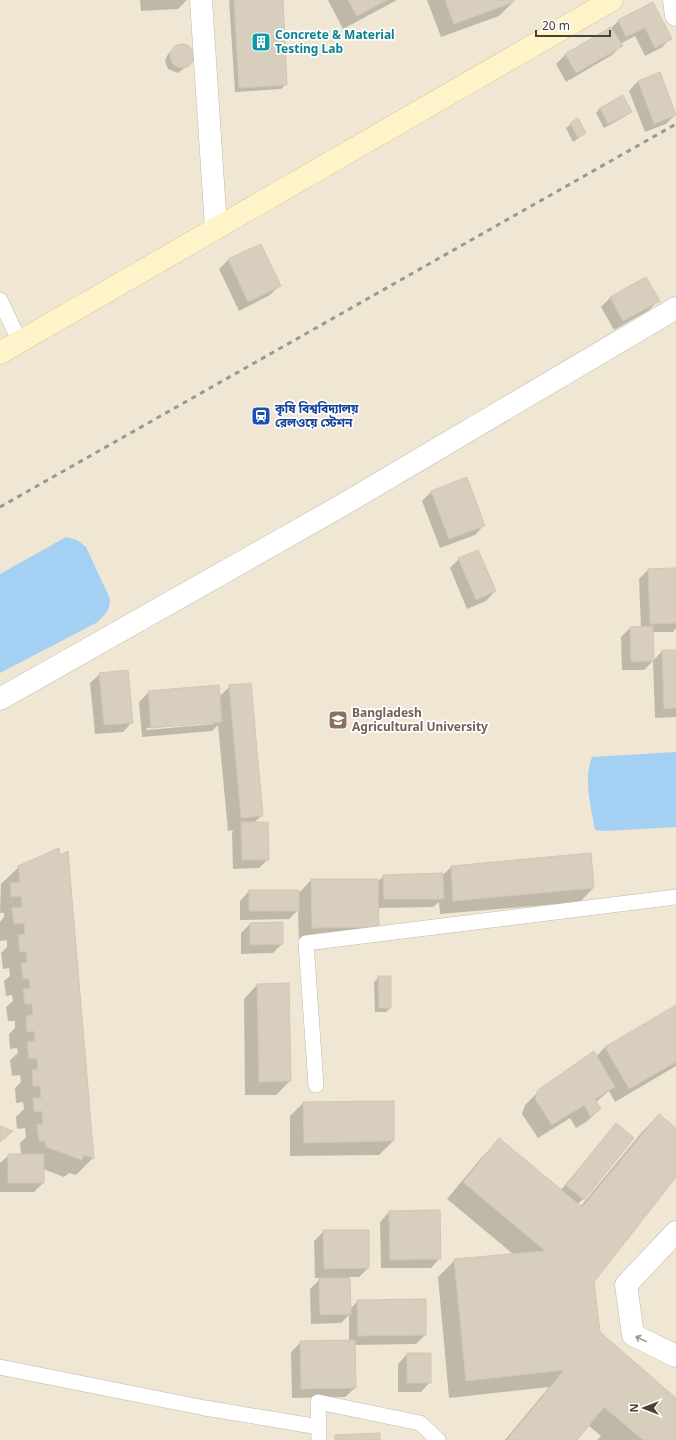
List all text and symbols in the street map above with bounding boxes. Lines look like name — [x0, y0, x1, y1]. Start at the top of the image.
scale bar — [536, 12, 610, 38]
text: 20 m — [542, 17, 570, 34]
place label: Concrete & Material Testing Lab — [275, 26, 395, 57]
building icon: Concrete & Material Testing Lab — [250, 31, 272, 53]
place label: কৃষি বিশ্ববিদ্যালয় রেলওয়ে স্টেশন — [274, 400, 359, 431]
station icon: কৃষি বিশ্ববিদ্যালয় রেলওয়ে স্টেশন — [250, 405, 272, 427]
place label: Bangladesh Agricultural University — [352, 704, 488, 735]
school or university icon: Bangladesh Agricultural University — [327, 709, 349, 731]
one-way arrow — [635, 1335, 647, 1342]
north arrow — [624, 1388, 664, 1428]
text: N — [626, 1404, 641, 1412]

